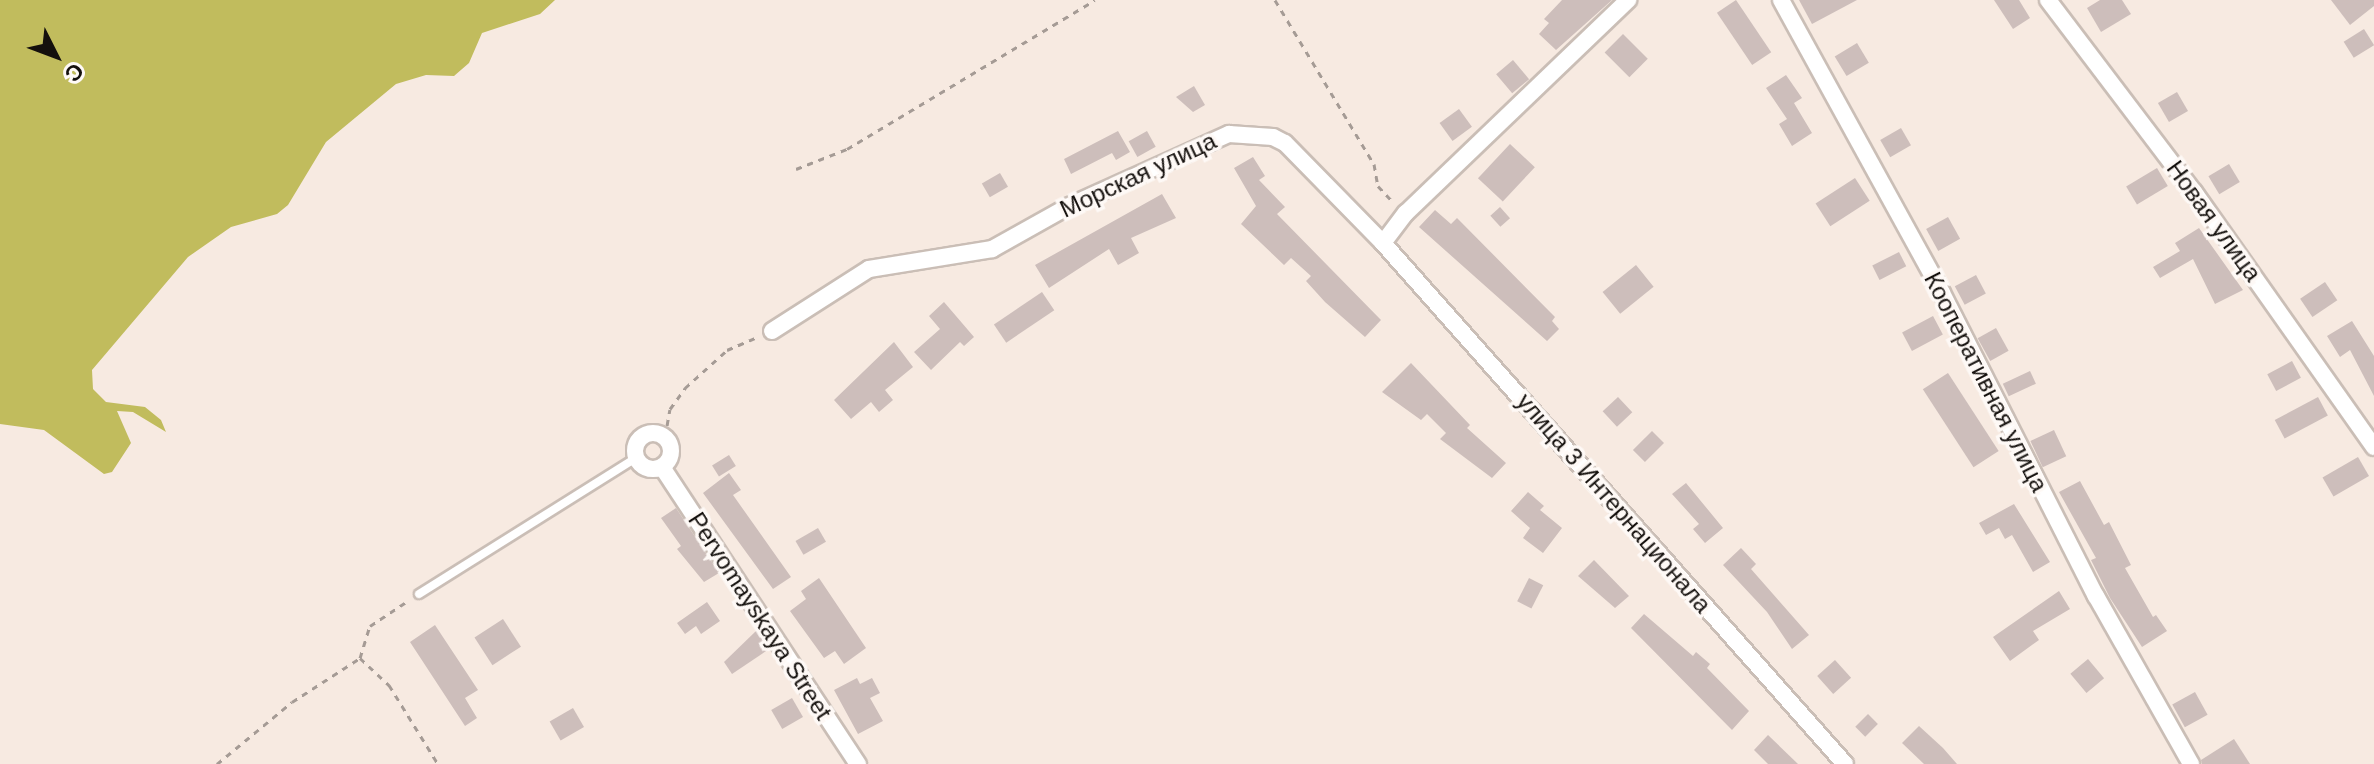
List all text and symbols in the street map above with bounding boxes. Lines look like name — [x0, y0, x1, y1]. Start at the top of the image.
north arrow — [16, 16, 96, 96]
text: С — [60, 58, 89, 87]
street label: Морская улица — [1055, 126, 1221, 224]
street label: Новая улица — [2161, 155, 2267, 287]
street label: Кооперативная улица — [1918, 267, 2054, 497]
street label: улица 3 Интернационала — [1511, 387, 1717, 619]
street label: Pervomayskaya Street — [682, 507, 838, 725]

